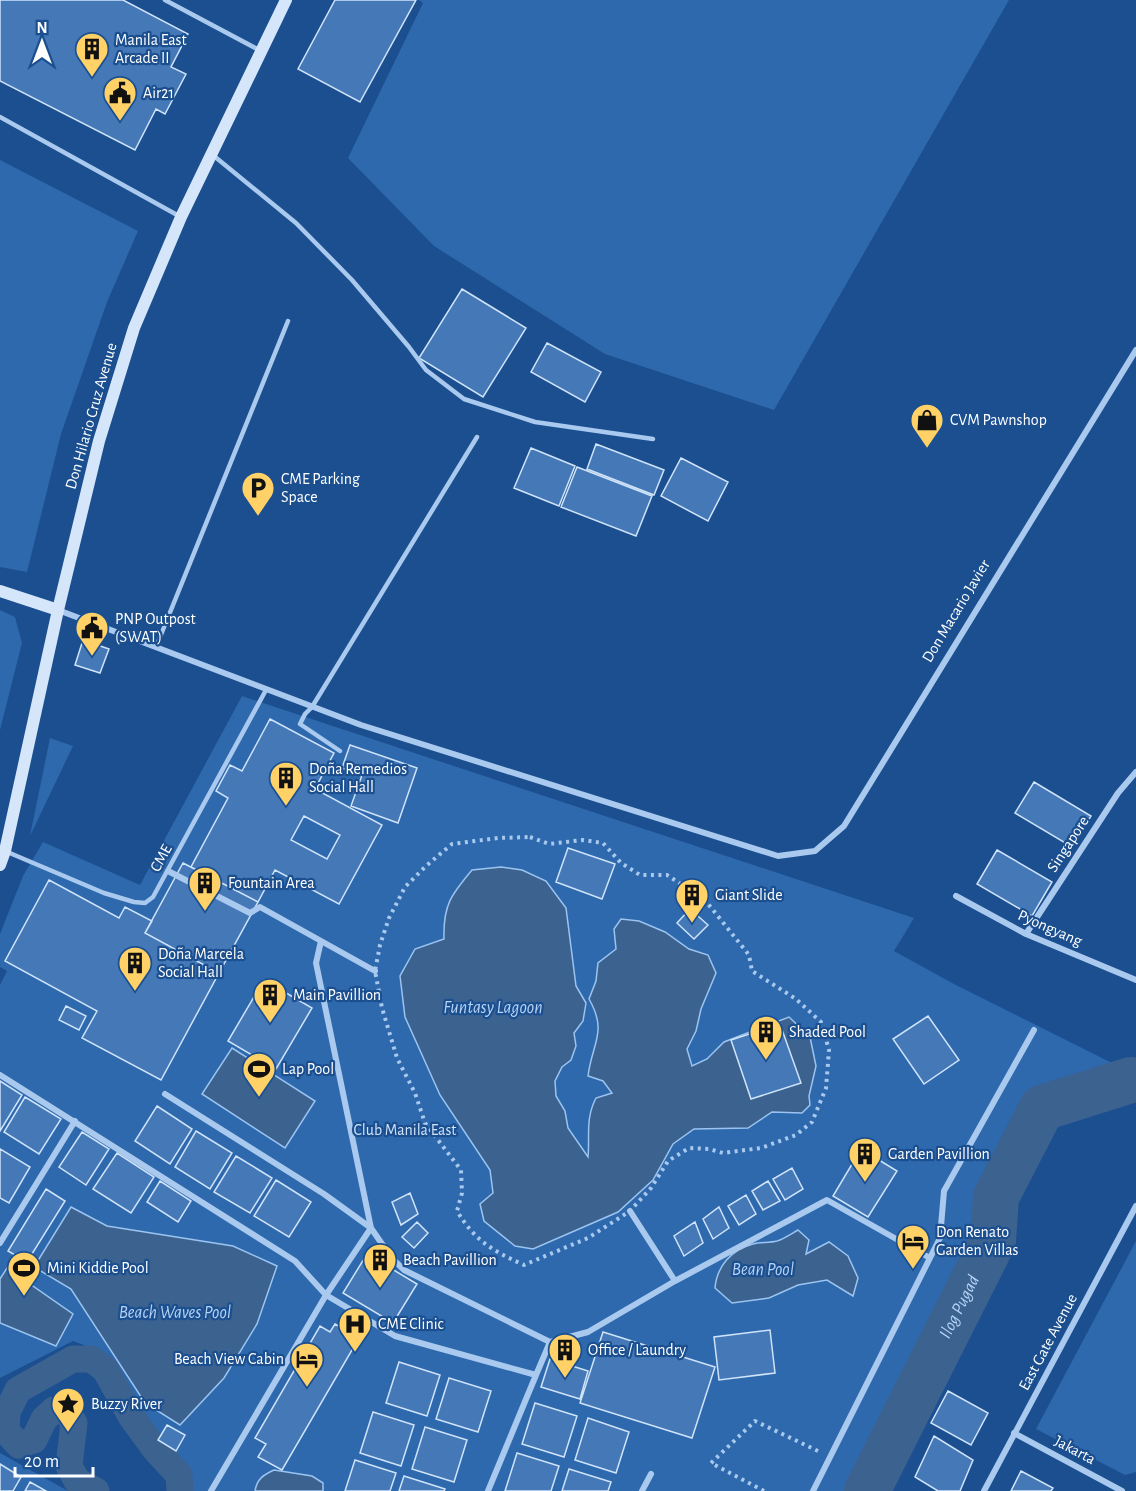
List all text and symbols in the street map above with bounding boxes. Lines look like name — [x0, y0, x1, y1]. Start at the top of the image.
north arrow — [12, 12, 72, 72]
text: N — [36, 20, 48, 36]
building icon: Manila East Arcade II — [74, 31, 110, 78]
place label: Manila East Arcade II — [115, 32, 187, 66]
public building icon: Air21 — [102, 75, 138, 122]
place label: Air21 — [143, 85, 174, 101]
street label: Don Hilario Cruz Avenue — [62, 341, 120, 491]
shop icon: CVM Pawnshop — [909, 402, 945, 449]
place label: CVM Pawnshop — [950, 412, 1047, 428]
parking icon: CME Parking Space — [240, 470, 276, 517]
place label: CME Parking Space — [281, 471, 360, 505]
street label: Don Macario Javier — [919, 556, 993, 665]
public building icon: PNP Outpost (SWAT) — [74, 610, 110, 657]
place label: PNP Outpost (SWAT) — [115, 611, 196, 645]
building icon: Doña Remedios Social Hall — [268, 760, 304, 807]
place label: Doña Remedios Social Hall — [309, 761, 407, 795]
street label: Singapore — [1044, 813, 1092, 875]
street label: CME — [147, 841, 175, 874]
building icon: Fountain Area — [187, 865, 223, 912]
place label: Fountain Area — [228, 875, 315, 891]
building icon: Giant Slide — [674, 877, 710, 924]
place label: Giant Slide — [715, 887, 783, 903]
street label: Pyongyang — [1015, 907, 1085, 950]
building icon: Doña Marcela Social Hall — [117, 945, 153, 992]
place label: Doña Marcela Social Hall — [158, 946, 244, 980]
building icon: Main Pavillion — [252, 977, 288, 1024]
place label: Main Pavillion — [293, 987, 381, 1003]
water label: Funtasy Lagoon — [443, 999, 543, 1017]
building icon: Shaded Pool — [748, 1014, 784, 1061]
place label: Shaded Pool — [789, 1024, 866, 1040]
sports icon: Lap Pool — [241, 1051, 277, 1098]
place label: Lap Pool — [282, 1061, 334, 1077]
park label: Club Manila East — [354, 1122, 456, 1138]
building icon: Garden Pavillion — [847, 1136, 883, 1183]
place label: Garden Pavillion — [888, 1146, 990, 1162]
hotel icon: Don Renato Garden Villas — [895, 1223, 931, 1270]
place label: Don Renato Garden Villas — [936, 1224, 1019, 1258]
building icon: Beach Pavillion — [362, 1242, 398, 1289]
sports icon: Mini Kiddie Pool — [6, 1250, 42, 1297]
place label: Beach Pavillion — [403, 1252, 497, 1268]
place label: Mini Kiddie Pool — [47, 1260, 149, 1276]
water label: Bean Pool — [732, 1261, 794, 1279]
water label: Ilog Pugad — [936, 1273, 983, 1341]
street label: East Gate Avenue — [1016, 1291, 1080, 1393]
water label: Beach Waves Pool — [119, 1304, 231, 1322]
hospital icon: CME Clinic — [337, 1306, 373, 1353]
place label: CME Clinic — [378, 1316, 444, 1332]
building icon: Office / Laundry — [547, 1332, 583, 1379]
hotel icon: Beach View Cabin — [289, 1341, 325, 1388]
place label: Office / Laundry — [588, 1342, 686, 1359]
place label: Beach View Cabin — [174, 1351, 284, 1367]
place icon: Buzzy River — [50, 1386, 86, 1433]
place label: Buzzy River — [91, 1396, 163, 1413]
street label: Jakarta — [1052, 1433, 1098, 1467]
scale bar — [15, 1440, 93, 1478]
text: 20 m — [24, 1453, 59, 1471]

